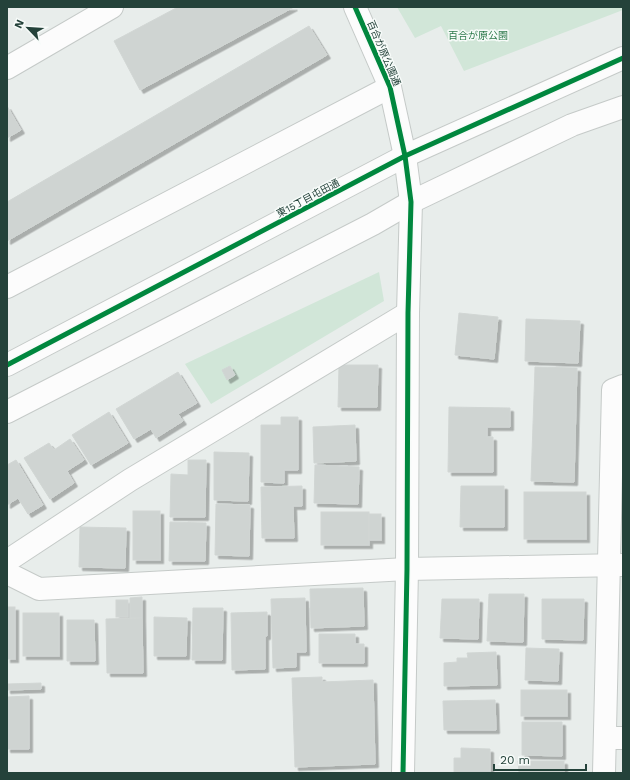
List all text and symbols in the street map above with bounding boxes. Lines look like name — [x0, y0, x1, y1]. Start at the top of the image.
north arrow — [8, 8, 48, 48]
text: N — [12, 18, 27, 30]
street label: 百合が原公園通 — [365, 19, 403, 87]
park label: 百合が原公園 — [448, 30, 508, 41]
street label: 東15丁目屯田通 — [275, 177, 341, 219]
scale bar — [494, 746, 586, 772]
text: 20 m — [500, 753, 530, 767]

